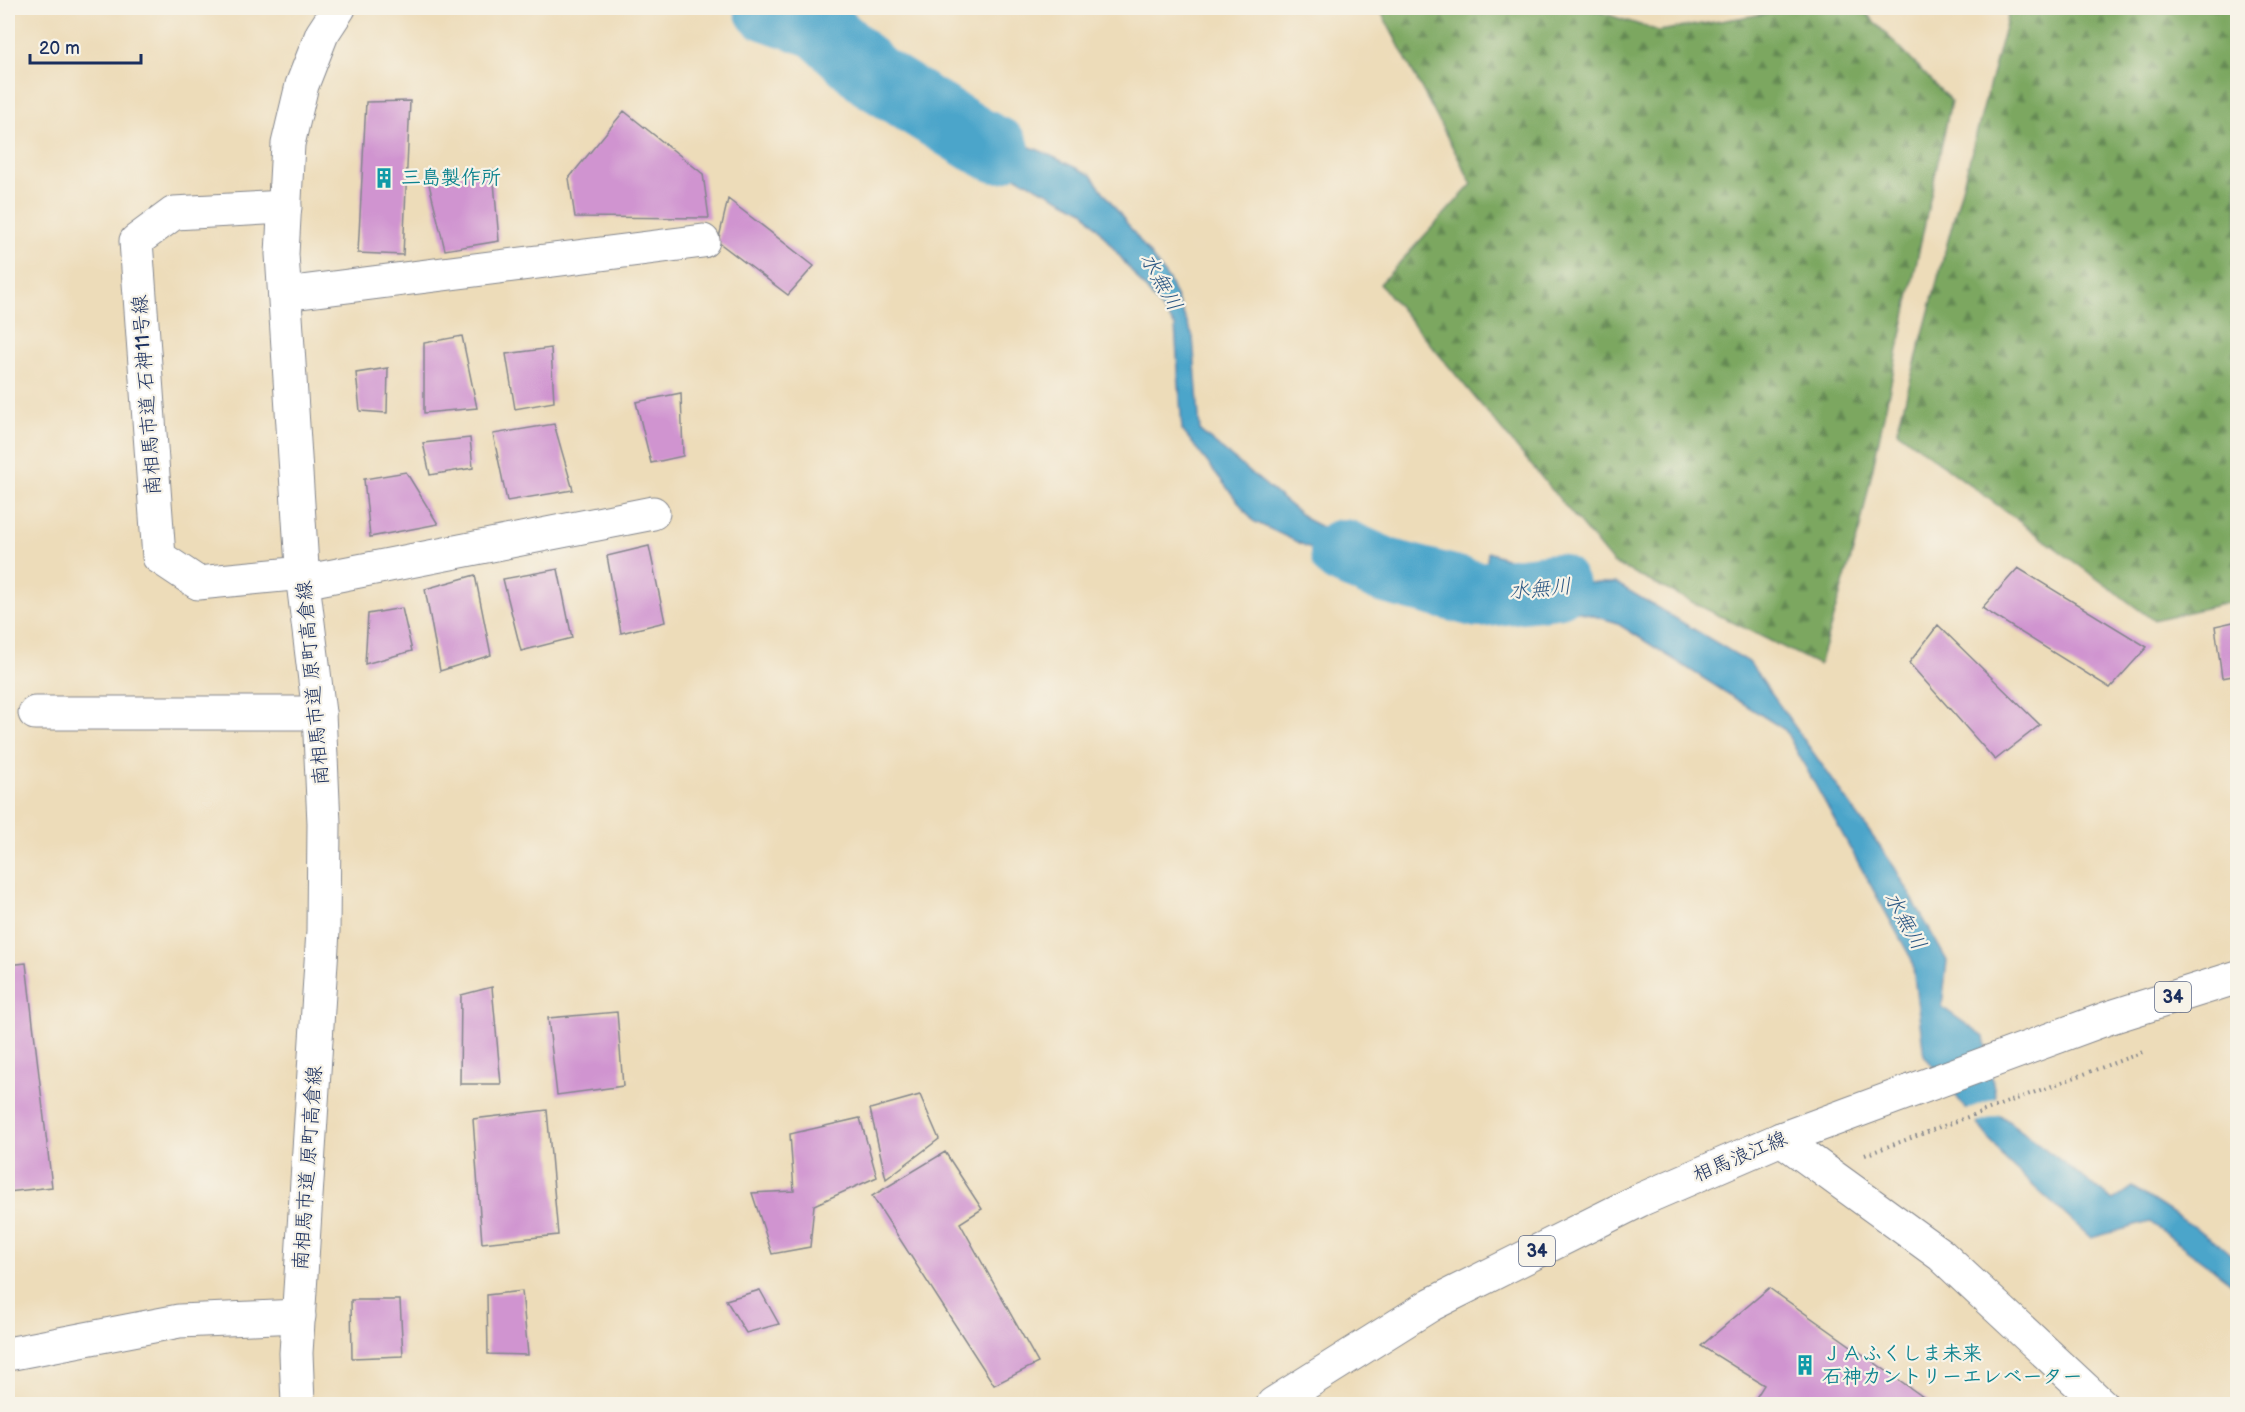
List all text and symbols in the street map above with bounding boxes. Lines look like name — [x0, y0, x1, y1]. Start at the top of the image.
scale bar — [30, 27, 141, 65]
text: 20 m — [39, 38, 80, 59]
building icon: 三島製作所 — [372, 166, 396, 190]
place label: 三島製作所 — [401, 166, 501, 190]
water label: 水無川 — [1135, 248, 1187, 316]
street label: 南相馬市道 石神11号線 — [128, 294, 166, 496]
water label: 水無川 — [1508, 574, 1572, 604]
street label: 南相馬市道 原町高倉線 — [292, 580, 334, 786]
water label: 水無川 — [1879, 887, 1931, 955]
road number: 34 — [2155, 982, 2191, 1012]
street label: 南相馬市道 原町高倉線 — [289, 1065, 327, 1271]
street label: 相馬浪江線 — [1689, 1126, 1791, 1188]
road number: 34 — [1519, 1236, 1555, 1266]
place label: ＪＡふくしま未来 石神カントリーエレベーター — [1822, 1342, 2082, 1389]
building icon: ＪＡふくしま未来 石神カントリーエレベーター — [1793, 1353, 1817, 1377]

